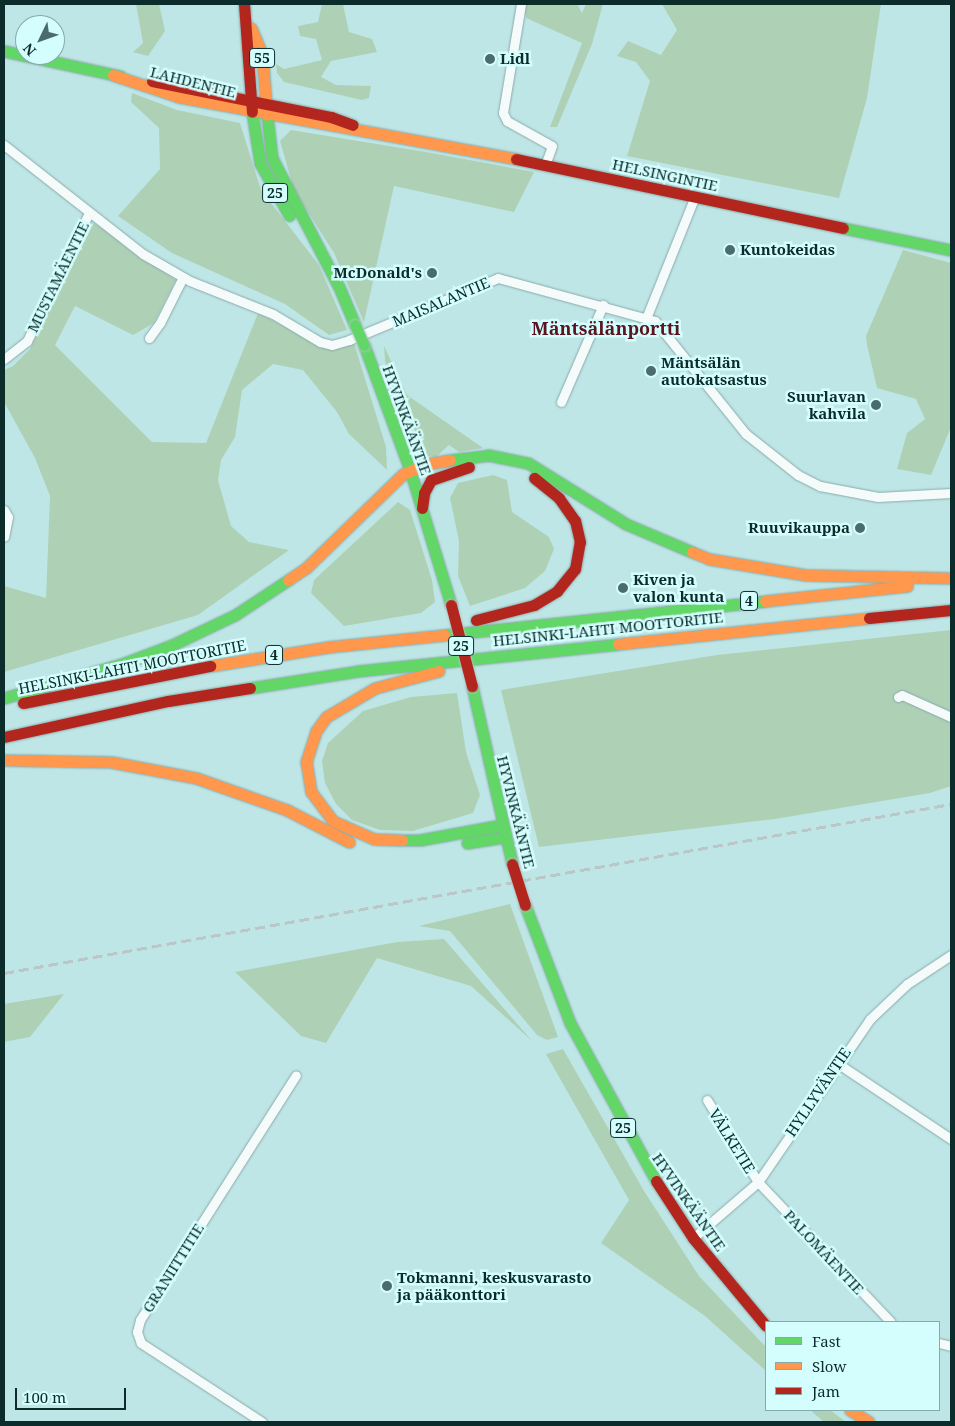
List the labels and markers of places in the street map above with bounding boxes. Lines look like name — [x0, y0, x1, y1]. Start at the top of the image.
place label: Lidl — [500, 50, 530, 68]
marker: Lidl — [484, 53, 496, 65]
place label: Kuntokeidas — [740, 241, 835, 259]
marker: Kuntokeidas — [724, 244, 736, 256]
place label: McDonald's — [334, 264, 422, 282]
marker: McDonald's — [426, 267, 438, 279]
place label: Mäntsälän autokatsastus — [661, 353, 767, 388]
marker: Mäntsälän autokatsastus — [645, 365, 657, 377]
place label: Suurlavan kahvila — [787, 387, 866, 422]
marker: Suurlavan kahvila — [870, 399, 882, 411]
place label: Ruuvikauppa — [748, 519, 850, 537]
marker: Ruuvikauppa — [854, 522, 866, 534]
place label: Kiven ja valon kunta — [633, 570, 724, 605]
marker: Kiven ja valon kunta — [617, 582, 629, 594]
place label: Tokmanni, keskusvarasto ja pääkonttori — [397, 1268, 591, 1303]
marker: Tokmanni, keskusvarasto ja pääkonttori — [381, 1280, 393, 1292]

